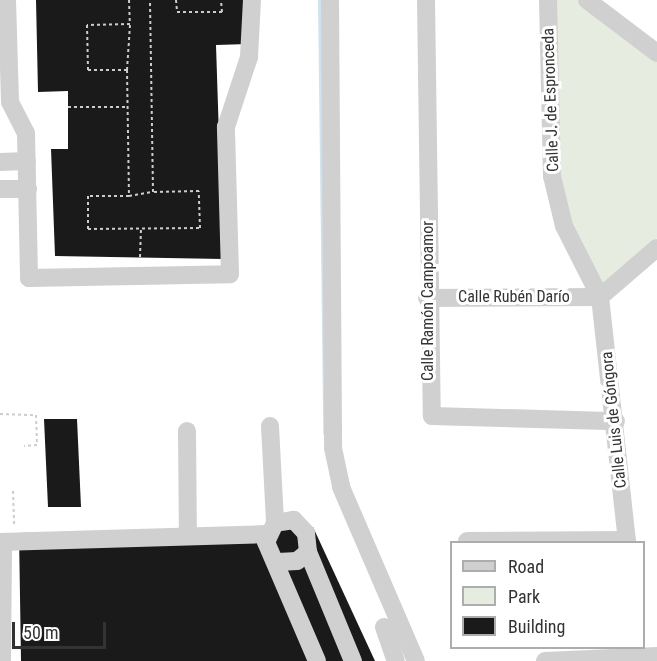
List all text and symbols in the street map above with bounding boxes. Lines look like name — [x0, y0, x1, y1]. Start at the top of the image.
street label: Calle J. de Espronceda — [539, 28, 563, 172]
street label: Calle Ramón Campoamor — [418, 221, 438, 381]
street label: Calle Rubén Darío — [458, 287, 570, 307]
street label: Calle Luis de Góngora — [597, 351, 631, 489]
legend — [450, 541, 645, 649]
text: Road — [508, 556, 544, 577]
text: Park — [508, 586, 540, 607]
scale bar — [15, 610, 110, 648]
text: Building — [508, 616, 565, 637]
text: 50 m — [23, 622, 58, 643]

